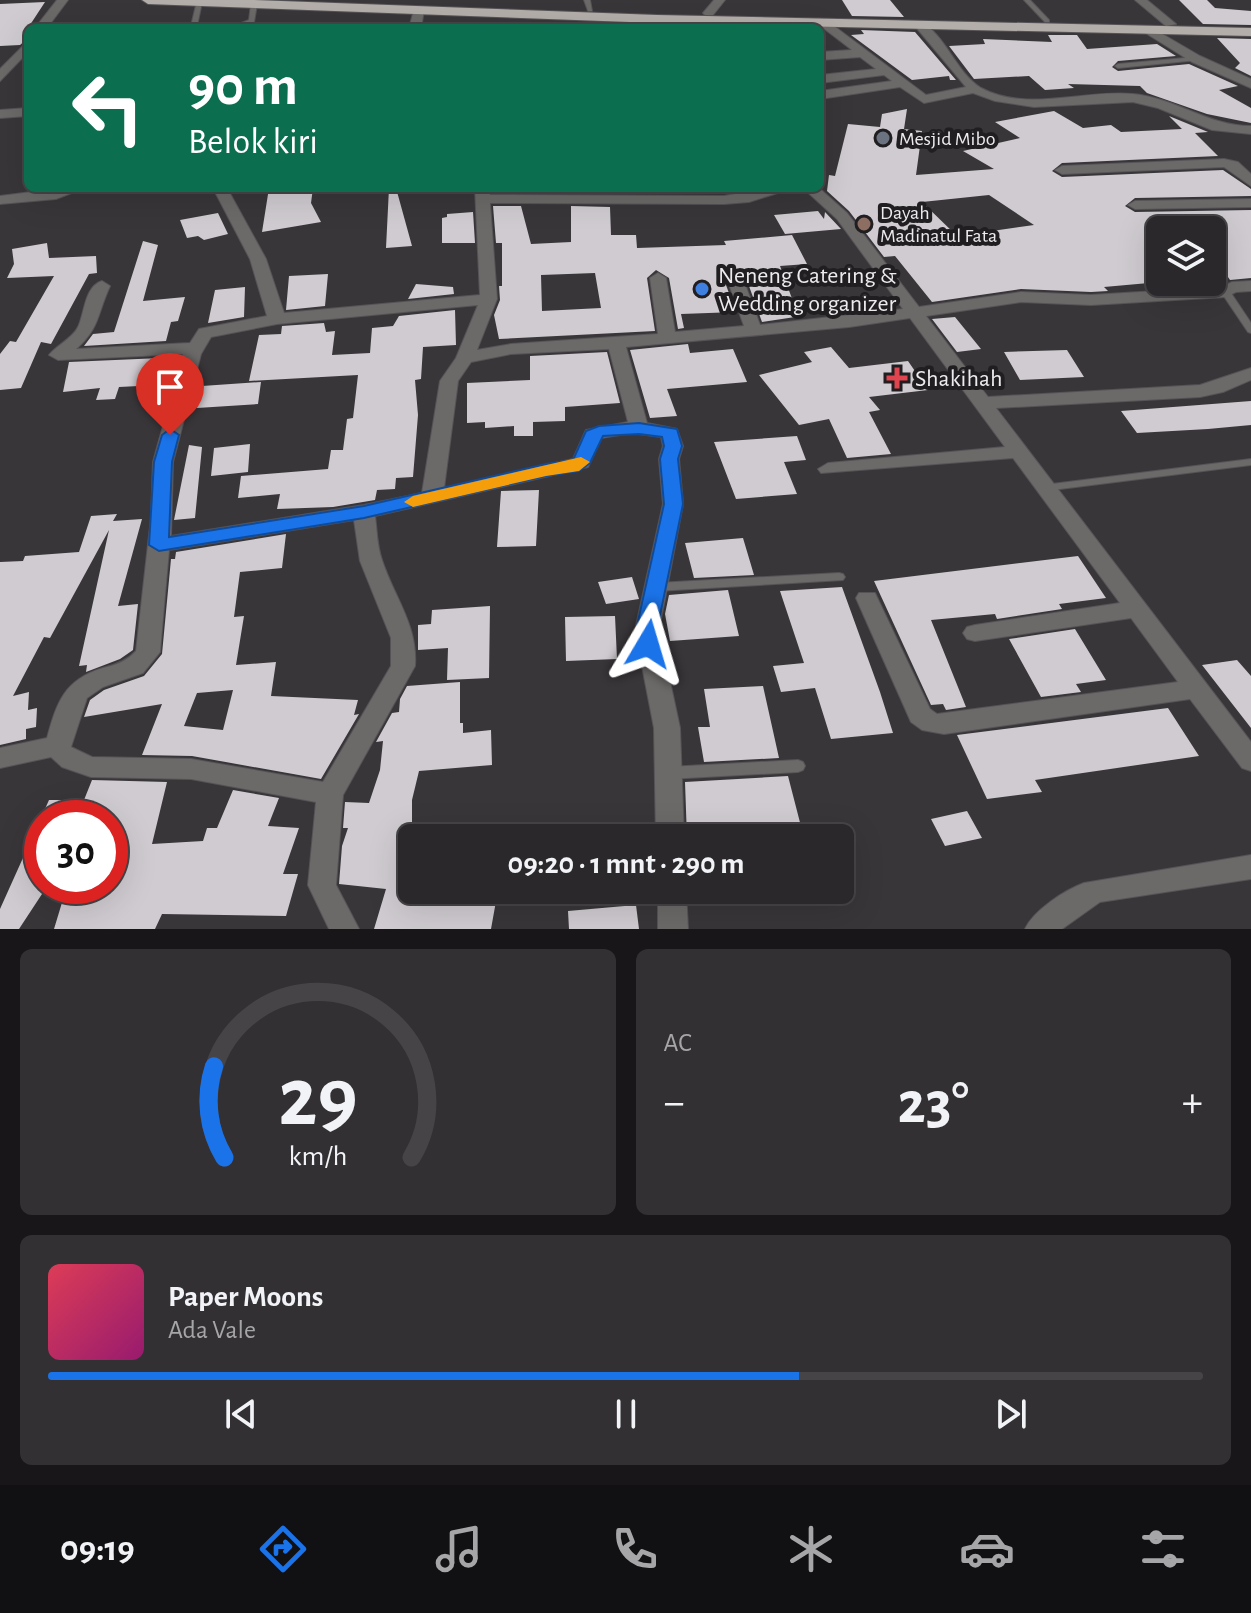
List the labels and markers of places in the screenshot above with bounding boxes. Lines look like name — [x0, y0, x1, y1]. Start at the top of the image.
marker: Mesjid Mibo — [874, 129, 892, 147]
place label: Mesjid Mibo — [899, 129, 996, 149]
place label: Dayah Madinatul Fata — [880, 203, 997, 246]
marker: Dayah Madinatul Fata — [855, 215, 873, 233]
place label: Neneng Catering & Wedding organizer — [718, 264, 897, 316]
marker: Neneng Catering & Wedding organizer — [693, 280, 711, 298]
pin — [136, 353, 204, 435]
marker: Shakihah — [886, 367, 908, 389]
place label: Shakihah — [915, 367, 1002, 391]

